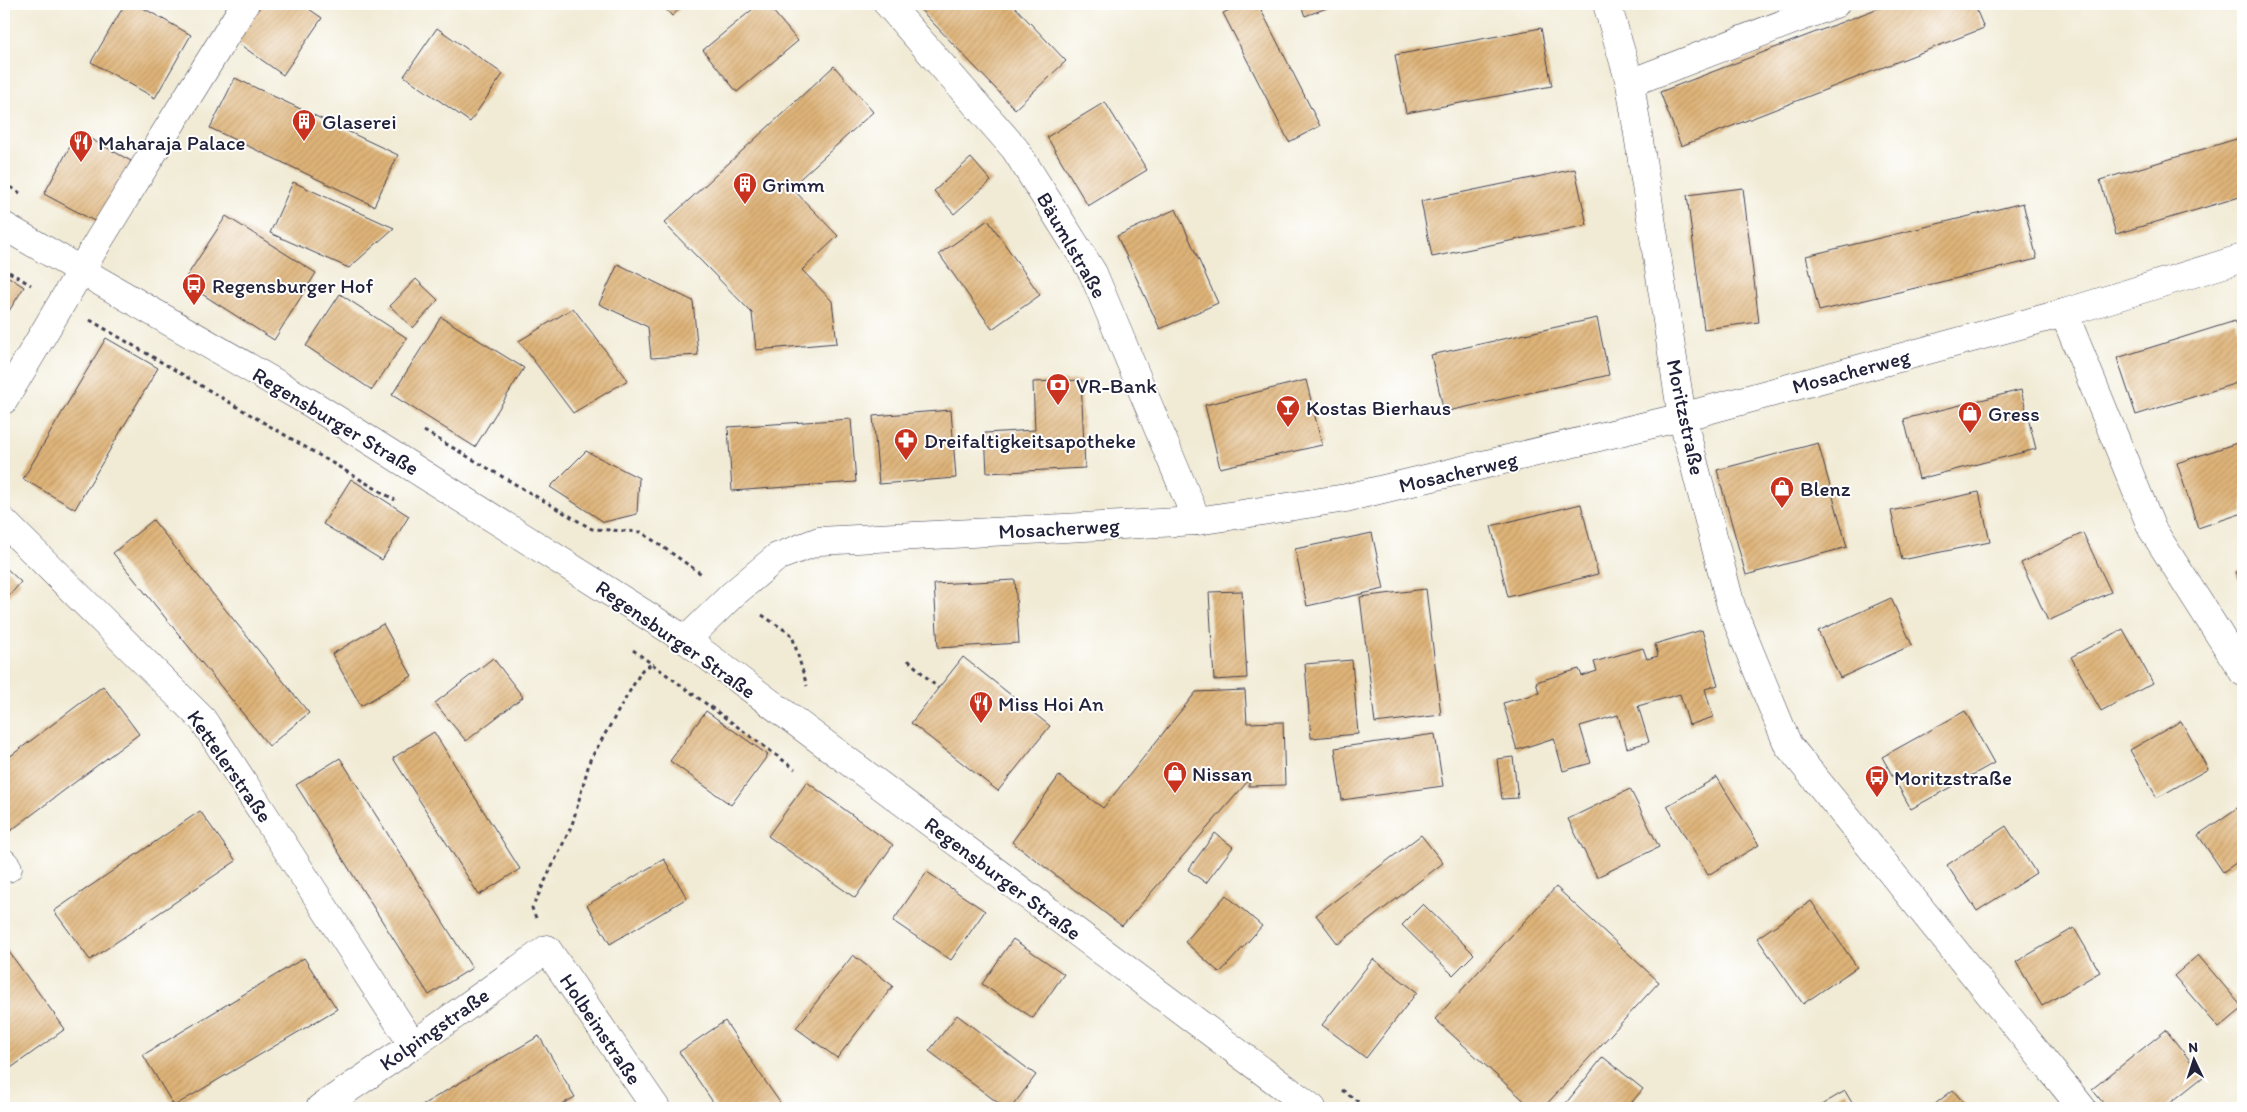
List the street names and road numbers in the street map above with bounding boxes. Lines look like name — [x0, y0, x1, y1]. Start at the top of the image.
street label: Bäumlstraße — [1032, 188, 1112, 302]
street label: Mosacherweg — [1789, 343, 1913, 399]
street label: Moritzstraße — [1662, 357, 1710, 477]
street label: Regensburger Straße — [248, 361, 424, 481]
street label: Mosacherweg — [1396, 446, 1520, 498]
street label: Mosacherweg — [998, 512, 1120, 544]
street label: Regensburger Straße — [591, 574, 761, 704]
street label: Kettelerstraße — [182, 705, 278, 827]
street label: Regensburger Straße — [920, 811, 1086, 945]
street label: Holbeinstraße — [555, 969, 647, 1089]
street label: Kolpingstraße — [375, 982, 493, 1076]

